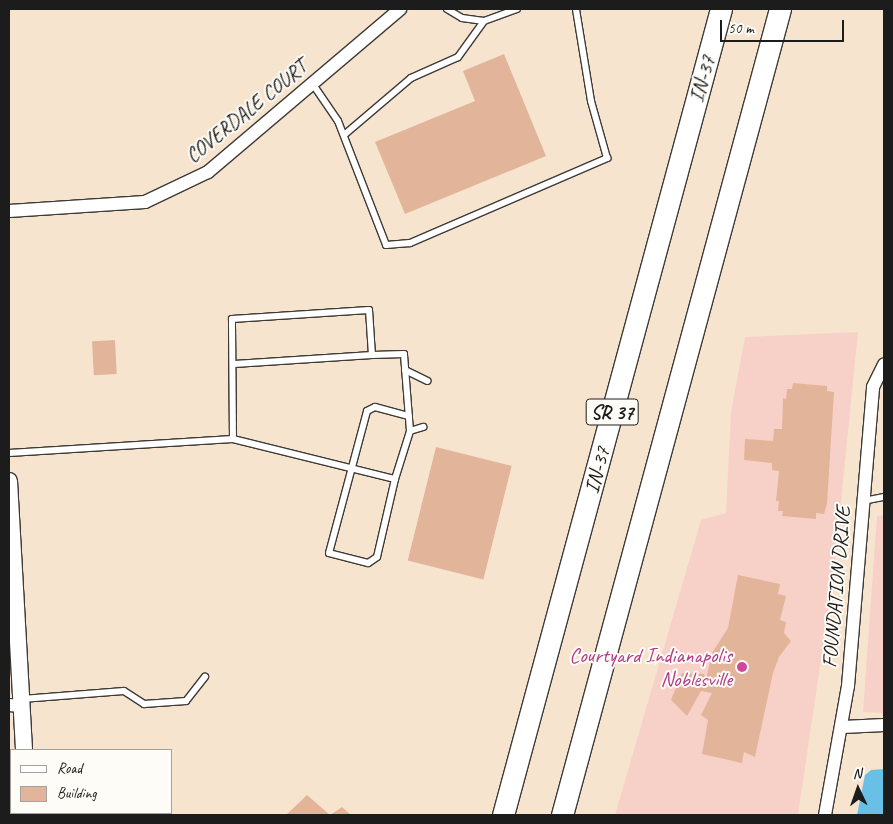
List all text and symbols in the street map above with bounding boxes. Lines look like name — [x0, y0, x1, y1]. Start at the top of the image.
scale bar — [723, 10, 847, 42]
text: 50 m — [728, 19, 754, 38]
street label: IN-37 — [684, 53, 720, 105]
street label: COVERDALE COURT — [181, 55, 311, 167]
road number: SR 37 — [584, 394, 640, 430]
street label: IN-37 — [579, 444, 615, 496]
street label: FOUNDATION DRIVE — [816, 506, 856, 668]
place label: Courtyard Indianapolis Noblesville — [569, 642, 732, 692]
marker: Courtyard Indianapolis Noblesville — [736, 661, 748, 673]
legend — [10, 749, 172, 814]
text: Road — [57, 759, 82, 778]
north arrow — [833, 764, 883, 814]
text: N — [852, 765, 862, 782]
text: Building — [57, 784, 96, 803]

